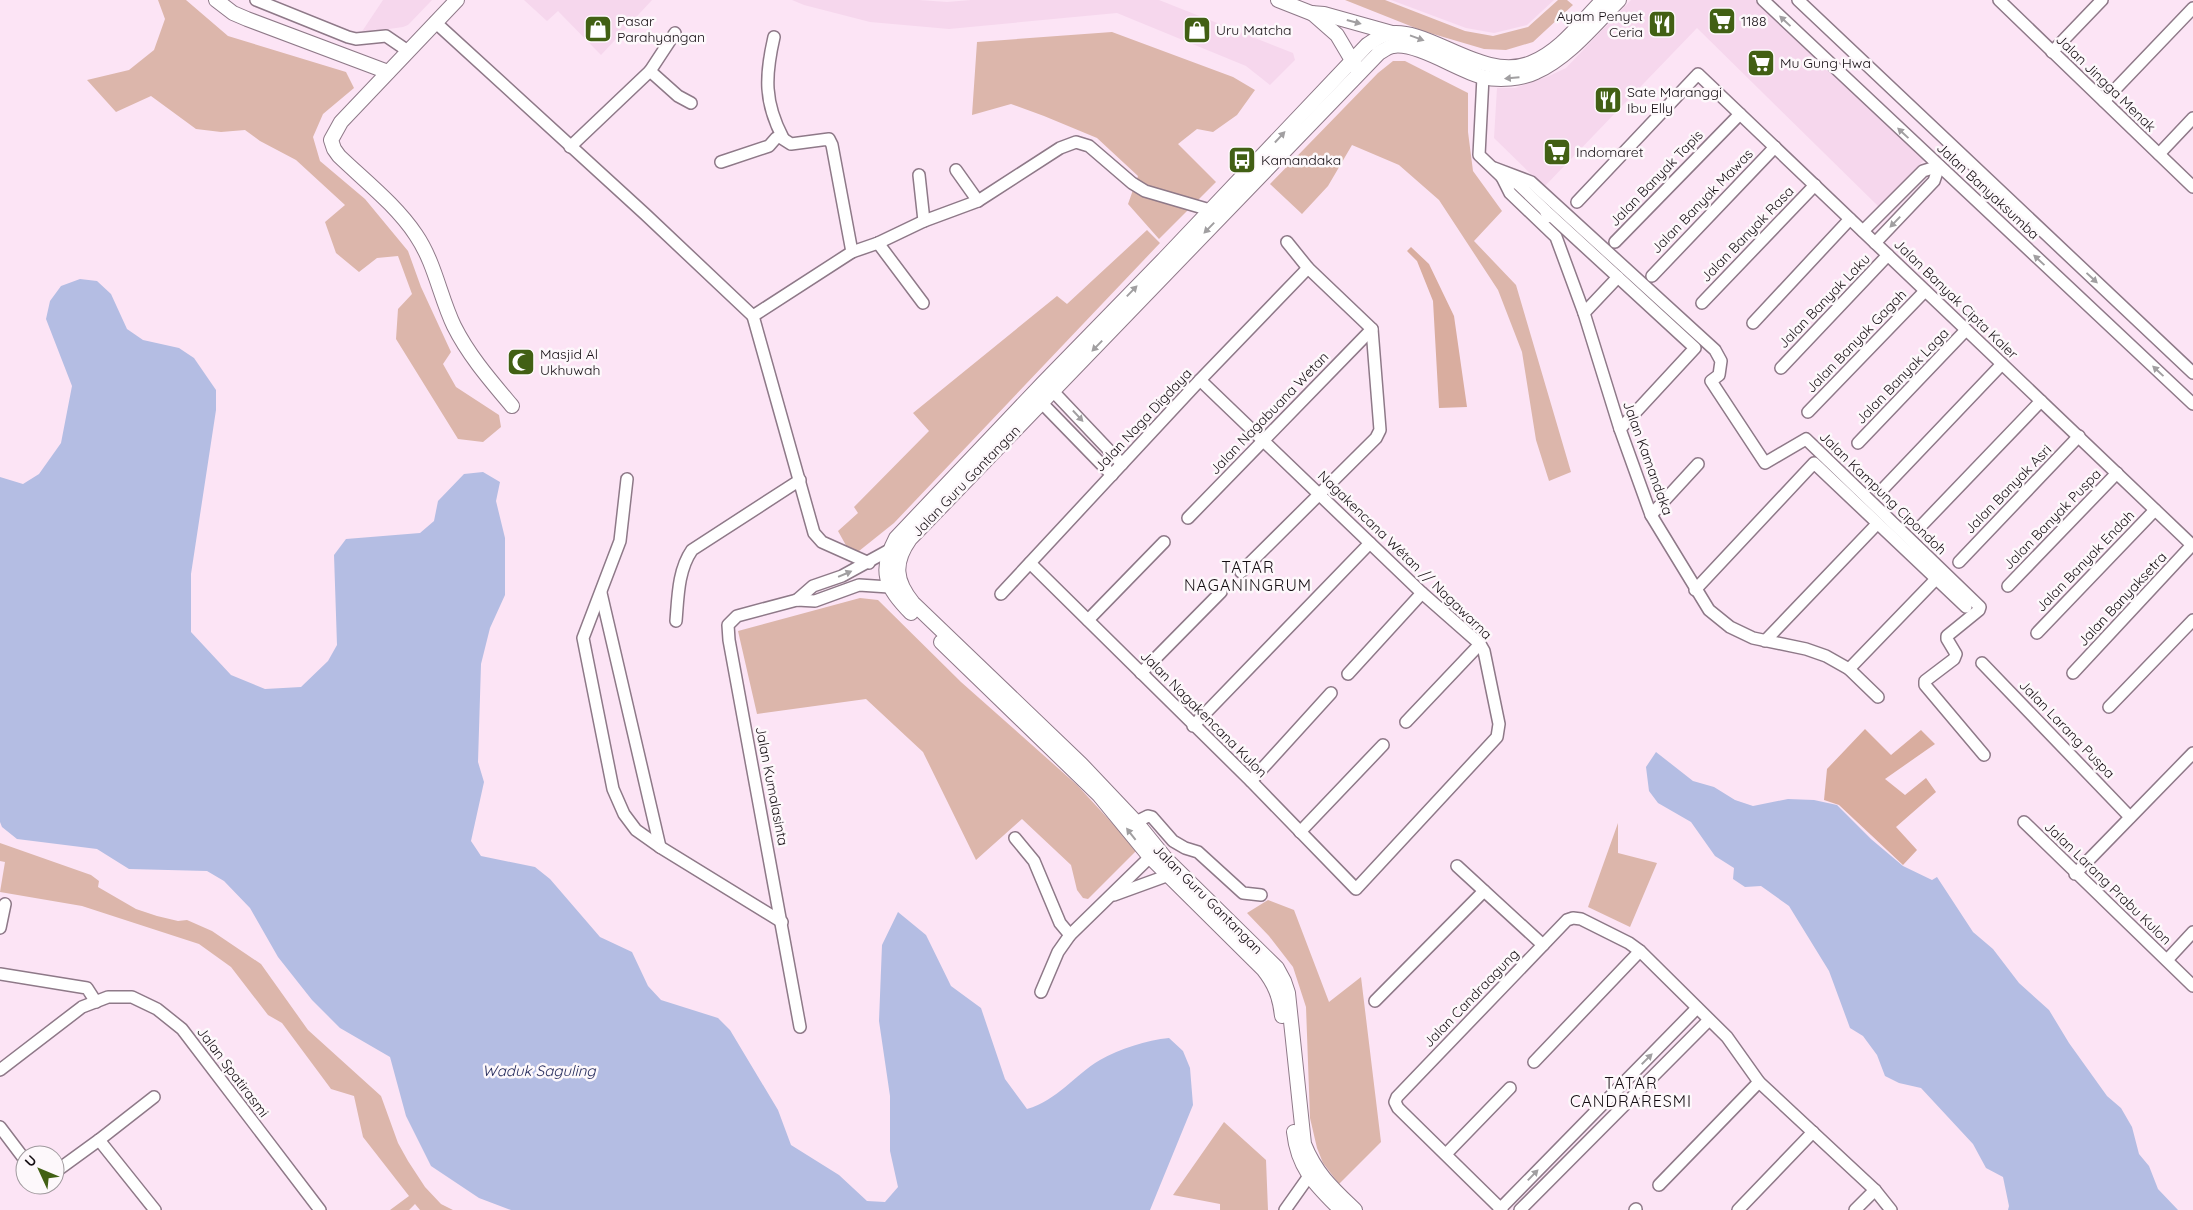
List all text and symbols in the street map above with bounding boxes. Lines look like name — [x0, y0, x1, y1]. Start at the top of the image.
supermarket icon: 1188 — [1707, 6, 1737, 36]
place label: Ayam Penyet Ceria — [1557, 7, 1643, 41]
restaurant icon: Ayam Penyet Ceria — [1647, 9, 1677, 39]
place label: Pasar Parahyangan — [617, 12, 705, 46]
place label: 1188 — [1741, 12, 1766, 30]
shop icon: Pasar Parahyangan — [583, 14, 613, 44]
shop icon: Uru Matcha — [1182, 15, 1212, 45]
one-way arrow — [1780, 15, 1792, 27]
one-way arrow — [1346, 19, 1361, 27]
place label: Uru Matcha — [1216, 21, 1292, 39]
street label: Jalan Jingga Menak — [2052, 31, 2160, 135]
one-way arrow — [1410, 34, 1425, 42]
supermarket icon: Mu Gung Hwa — [1746, 48, 1776, 78]
place label: Mu Gung Hwa — [1780, 54, 1871, 72]
one-way arrow — [1503, 74, 1519, 82]
place label: Sate Maranggi Ibu Elly — [1627, 83, 1722, 117]
restaurant icon: Sate Maranggi Ibu Elly — [1593, 85, 1623, 115]
street label: Jalan Banyak Tapis — [1605, 126, 1707, 230]
one-way arrow — [1898, 127, 1910, 139]
one-way arrow — [1274, 131, 1286, 143]
supermarket icon: Indomaret — [1542, 137, 1572, 167]
street label: Jalan Banyaksumba — [1933, 139, 2043, 243]
place label: Indomaret — [1576, 143, 1644, 161]
bus stop icon: Kamandaka — [1227, 145, 1257, 175]
street label: Jalan Banyak Mawas — [1647, 145, 1757, 257]
place label: Kamandaka — [1261, 151, 1341, 169]
street label: Jalan Banyak Rasa — [1697, 182, 1797, 286]
one-way arrow — [1889, 216, 1901, 228]
one-way arrow — [1203, 222, 1215, 234]
street label: Jalan Banyak Cipta Kaler — [1890, 235, 2022, 363]
street label: Jalan Banyak Laku — [1774, 250, 1874, 352]
one-way arrow — [2033, 254, 2045, 266]
one-way arrow — [2086, 272, 2098, 284]
one-way arrow — [1126, 285, 1138, 297]
street label: Jalan Banyak Gagah — [1802, 285, 1910, 397]
street label: Jalan Banyak Laga — [1852, 324, 1952, 428]
one-way arrow — [1091, 339, 1103, 351]
place label: Masjid Al Ukhuwah — [540, 345, 600, 379]
mosque icon: Masjid Al Ukhuwah — [506, 347, 536, 377]
street label: Jalan Nagabuana Wetan — [1206, 348, 1332, 478]
street label: Jalan Naga Digdaya — [1090, 365, 1196, 475]
one-way arrow — [2152, 365, 2164, 377]
street label: Jalan Kamandaka — [1619, 398, 1677, 518]
one-way arrow — [1072, 410, 1084, 422]
street label: Jalan Guru Gantangan — [908, 421, 1024, 541]
street label: Jalan Kampung Cipondoh — [1816, 427, 1950, 559]
street label: Jalan Banyak Asri — [1961, 440, 2055, 538]
street label: Jalan Banyak Puspa — [1999, 465, 2105, 573]
street label: Nagakencana Wétan // Nagawarna — [1314, 467, 1496, 643]
street label: Jalan Banyak Endah — [2032, 506, 2138, 616]
street label: Jalan Banyaksetra — [2074, 548, 2170, 650]
district label: TATAR NAGANINGRUM — [1184, 557, 1312, 595]
one-way arrow — [838, 570, 852, 578]
street label: Jalan Nagakencana Kulon — [1137, 647, 1271, 781]
street label: Jalan Larang Puspa — [2015, 676, 2119, 782]
street label: Jalan Kumalasinta — [752, 725, 792, 847]
street label: Jalan Larang Prabu Kulon — [2041, 818, 2175, 948]
one-way arrow — [1126, 828, 1137, 841]
street label: Jalan Guru Gantangan — [1149, 840, 1267, 958]
street label: Jalan Candraagung — [1419, 945, 1523, 1051]
street label: Jalan Spatirasmi — [193, 1023, 273, 1121]
one-way arrow — [1640, 1053, 1652, 1065]
water label: Waduk Saguling — [482, 1061, 597, 1080]
district label: TATAR CANDRARESMI — [1570, 1073, 1692, 1111]
north arrow — [15, 1145, 65, 1195]
text: U — [21, 1151, 41, 1171]
one-way arrow — [1527, 1169, 1539, 1181]

